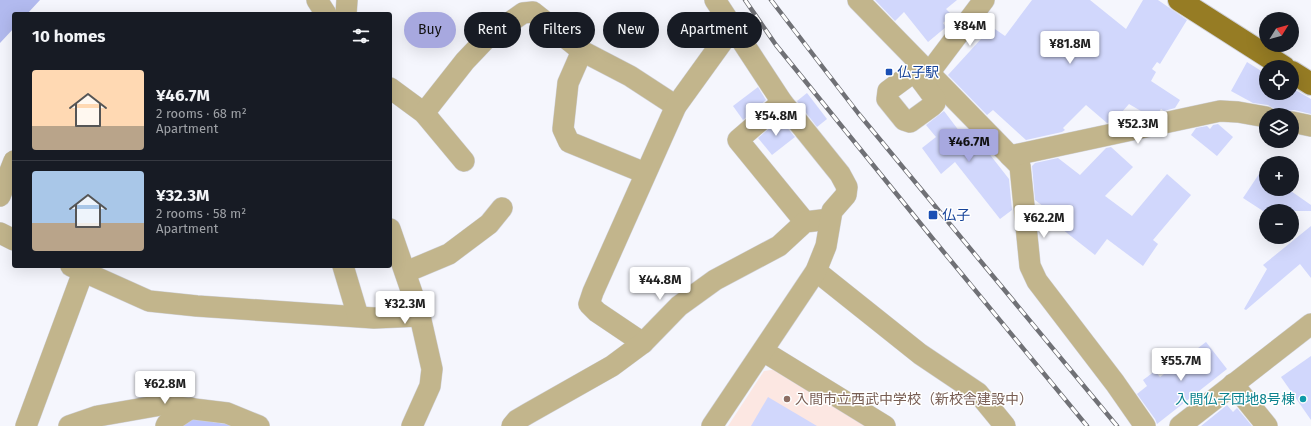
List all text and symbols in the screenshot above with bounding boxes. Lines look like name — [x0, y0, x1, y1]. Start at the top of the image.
chip: Buy — [404, 12, 456, 48]
chip: Rent — [464, 12, 521, 48]
chip: Filters — [529, 12, 595, 48]
chip: New — [603, 12, 659, 48]
chip: Apartment — [667, 12, 762, 48]
north arrow — [1259, 12, 1299, 52]
map controls — [1259, 12, 1299, 244]
pin: ¥84M — [946, 13, 994, 47]
text: ¥84M — [954, 18, 986, 33]
icon: filters — [350, 25, 372, 47]
text: 10 homes — [32, 26, 106, 47]
pin: ¥81.8M — [1037, 31, 1103, 65]
text: ¥81.8M — [1049, 36, 1091, 51]
button: locate — [1259, 60, 1299, 100]
place label: 仏子駅 — [897, 64, 939, 81]
marker: 仏子駅 — [884, 67, 894, 77]
text: ¥46.7M — [156, 85, 210, 106]
icon: home — [64, 86, 112, 134]
pin: ¥54.8M — [743, 103, 809, 137]
text: 2 rooms · 68 m² — [156, 106, 247, 121]
text: ¥54.8M — [755, 108, 797, 123]
button: layers — [1259, 108, 1299, 148]
pin: ¥52.3M — [1105, 111, 1171, 145]
text: ¥52.3M — [1117, 116, 1159, 131]
text: Apartment — [156, 121, 218, 136]
pin: ¥46.7M — [936, 129, 1002, 163]
text: ¥46.7M — [948, 134, 990, 149]
button: + — [1259, 156, 1299, 196]
text: ¥32.3M — [156, 185, 209, 206]
icon: home — [64, 187, 112, 235]
button: − — [1259, 204, 1299, 244]
pin: ¥62.2M — [1011, 205, 1077, 239]
text: 2 rooms · 58 m² — [156, 206, 246, 221]
place label: 仏子 — [942, 207, 970, 224]
marker: 仏子 — [927, 209, 939, 221]
text: ¥62.2M — [1024, 210, 1064, 225]
text: Apartment — [156, 221, 218, 236]
pin: ¥44.8M — [627, 267, 693, 301]
text: ¥44.8M — [639, 272, 681, 287]
pin: ¥32.3M — [372, 291, 438, 325]
text: ¥32.3M — [385, 296, 425, 311]
pin: ¥55.7M — [1148, 348, 1214, 382]
text: ¥55.7M — [1161, 353, 1201, 368]
pin: ¥62.8M — [132, 371, 198, 405]
text: ¥62.8M — [144, 376, 186, 391]
place label: 入間市立西武中学校（新校舎建設中） — [795, 391, 1033, 408]
place label: 入間仏子団地8号棟 — [1175, 391, 1295, 408]
marker: 入間市立西武中学校（新校舎建設中） — [782, 394, 792, 404]
marker: 入間仏子団地8号棟 — [1298, 394, 1308, 404]

